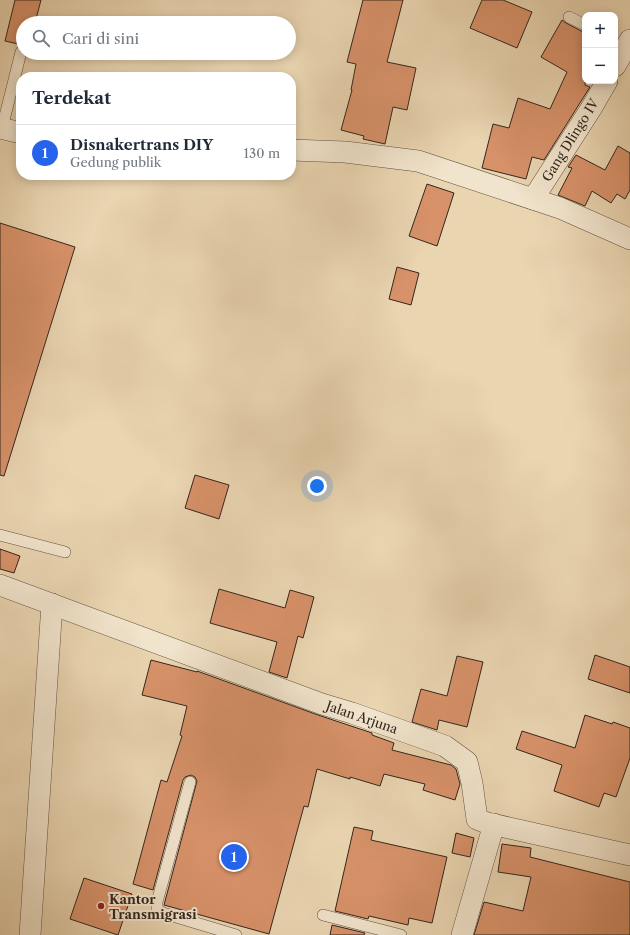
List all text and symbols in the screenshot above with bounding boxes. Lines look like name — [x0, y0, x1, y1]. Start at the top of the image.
map controls — [582, 12, 618, 84]
button: + — [582, 12, 618, 48]
search box — [16, 16, 296, 60]
icon: search — [30, 27, 52, 49]
text: Cari di sini — [62, 29, 139, 48]
button: − — [582, 48, 618, 84]
text: Terdekat — [32, 88, 111, 108]
street label: Gang Dlingo IV — [538, 95, 602, 184]
text: Disnakertrans DIY — [70, 135, 213, 154]
text: 1 — [42, 145, 48, 161]
text: 130 m — [244, 145, 280, 161]
text: Gedung publik — [70, 154, 161, 170]
your location — [307, 476, 327, 496]
street label: Jalan Arjuna — [322, 697, 400, 737]
pin: 1 — [221, 842, 247, 872]
place label: Kantor Transmigrasi — [109, 891, 197, 922]
marker: Kantor Transmigrasi — [96, 901, 106, 911]

